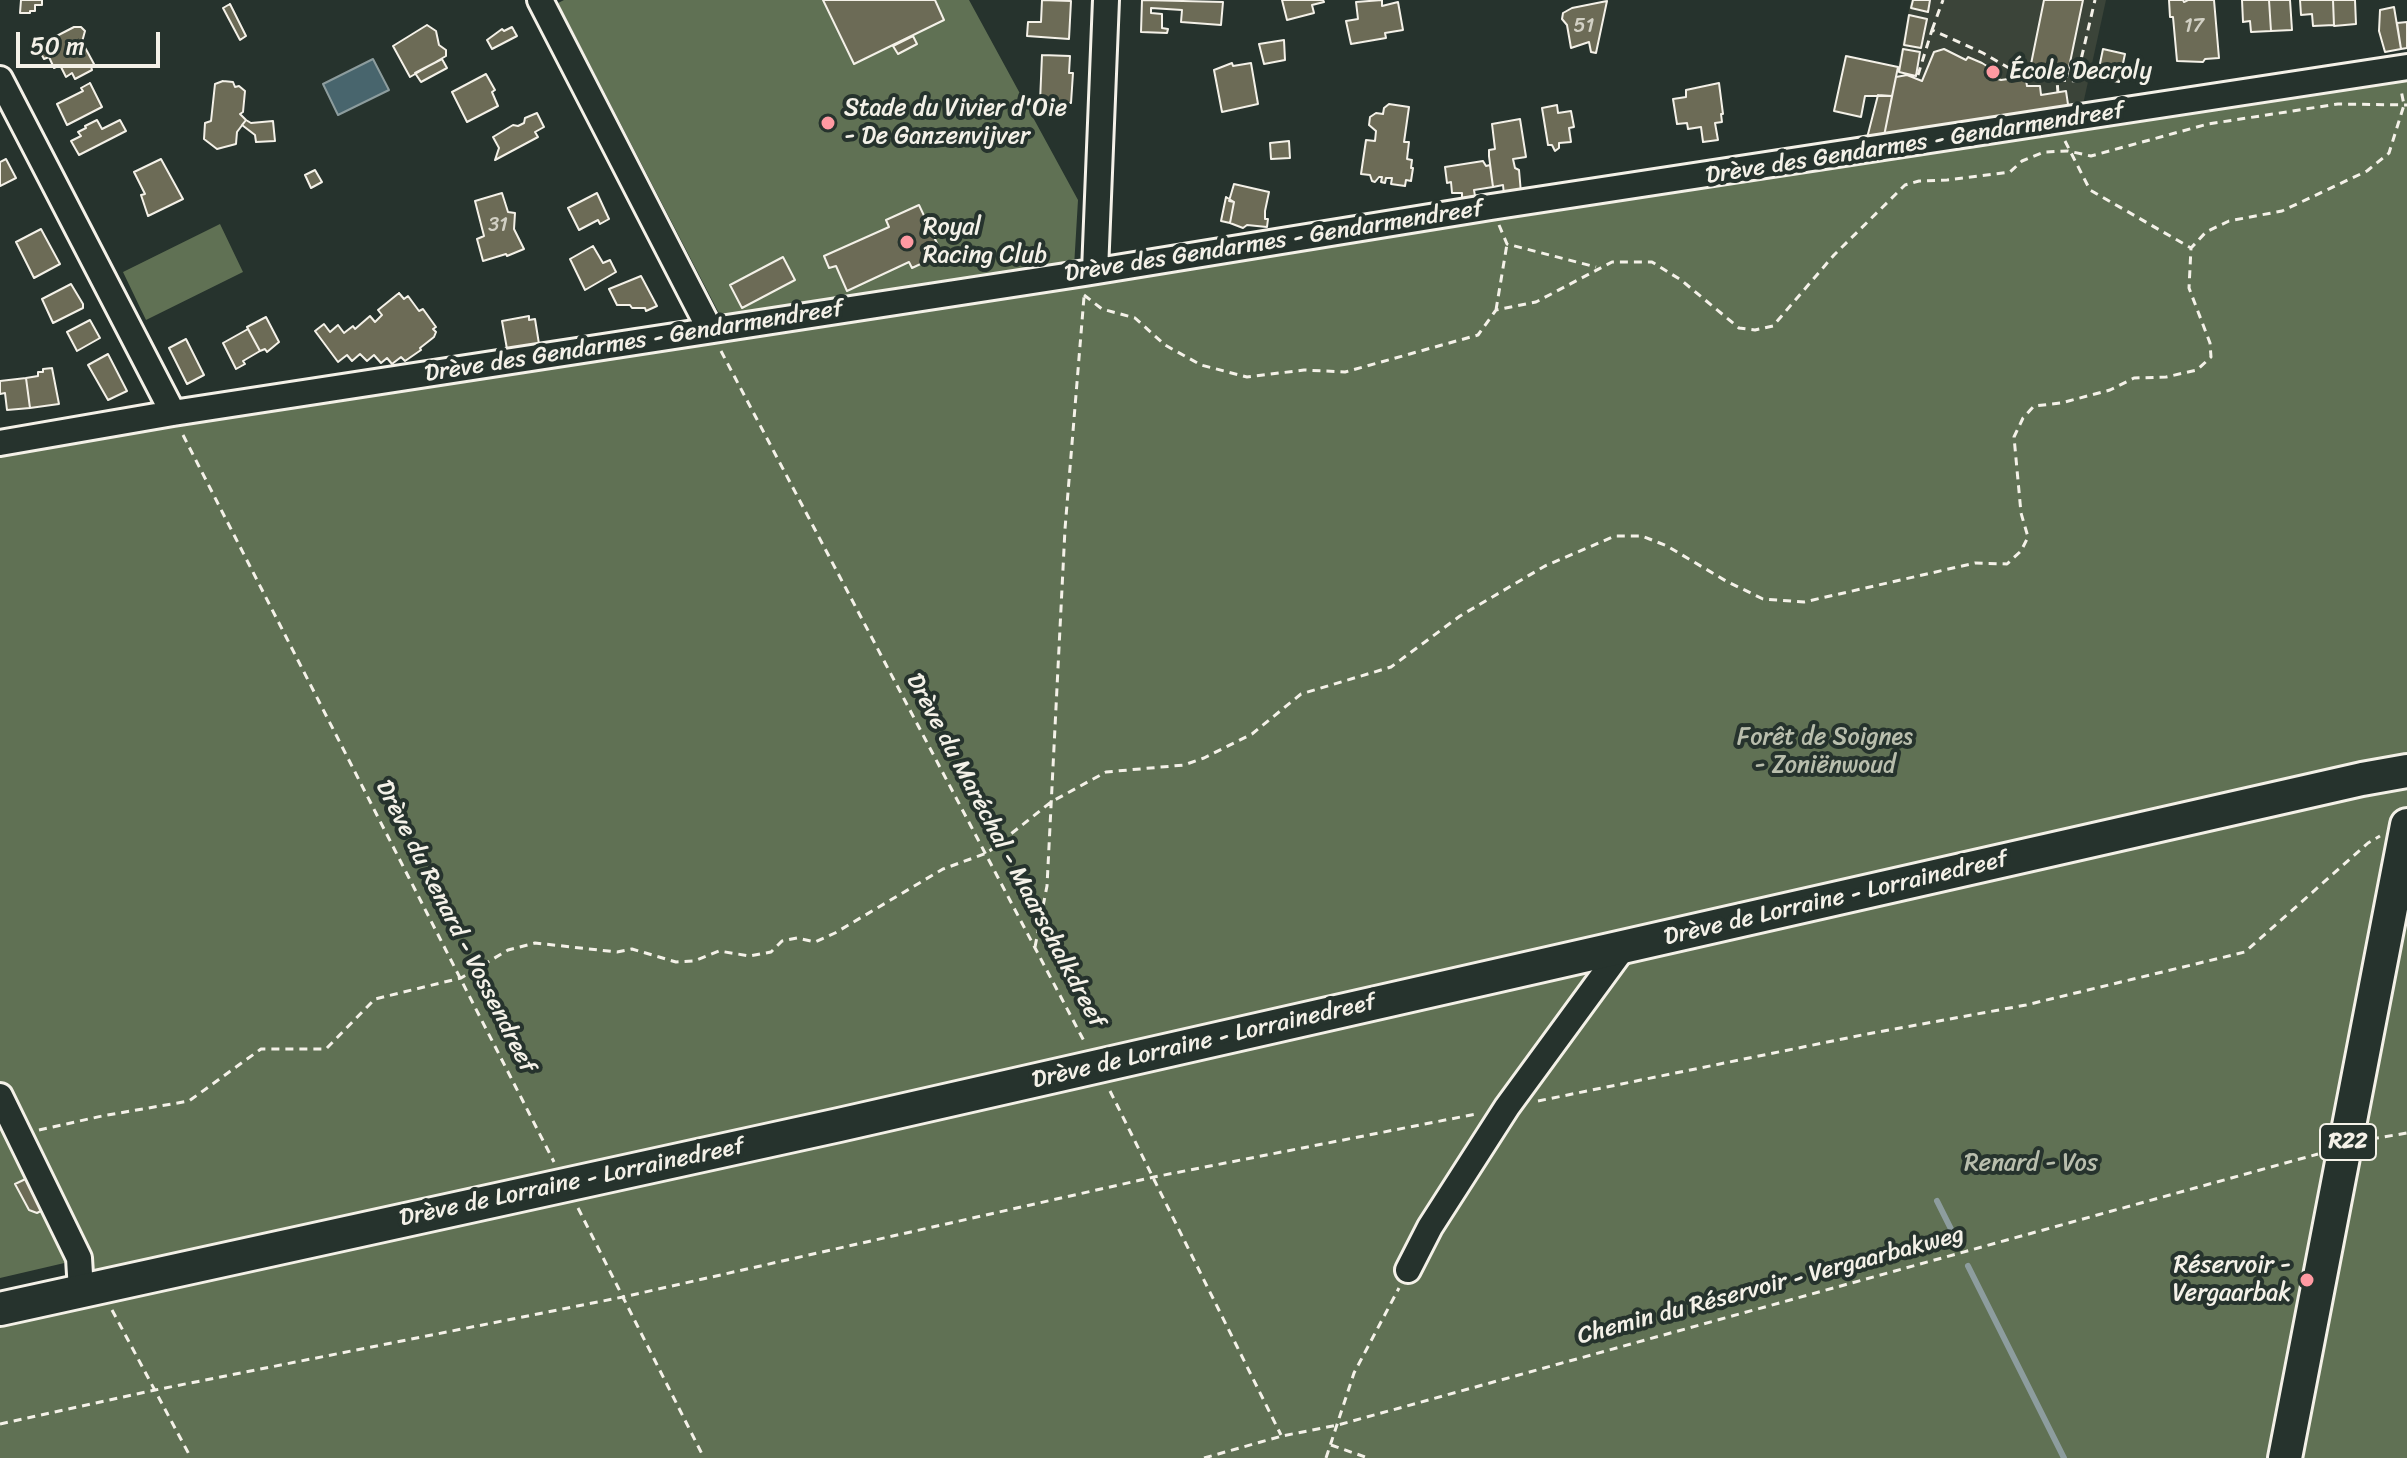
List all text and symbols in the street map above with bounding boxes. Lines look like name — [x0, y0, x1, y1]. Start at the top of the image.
house number: 51 — [1574, 15, 1594, 39]
house number: 17 — [2184, 15, 2204, 39]
scale bar — [20, 16, 164, 66]
text: 50 m — [30, 25, 85, 67]
place label: École Decroly — [2009, 58, 2152, 86]
marker: École Decroly — [1984, 63, 2002, 81]
place label: Stade du Vivier d'Oie - De Ganzenvijver — [844, 95, 1067, 151]
street label: Drève des Gendarmes - Gendarmendreef — [1704, 97, 2126, 191]
marker: Stade du Vivier d'Oie - De Ganzenvijver — [819, 114, 837, 132]
street label: Drève des Gendarmes - Gendarmendreef — [1063, 195, 1485, 289]
house number: 31 — [488, 214, 508, 238]
place label: Royal Racing Club — [923, 214, 1047, 270]
marker: Royal Racing Club — [898, 233, 916, 251]
street label: Drève des Gendarmes - Gendarmendreef — [423, 295, 845, 389]
street label: Drève du Maréchal - Maarschalkdreef — [899, 669, 1111, 1033]
park label: Forêt de Soignes - Zoniënwoud — [1737, 724, 1913, 780]
street label: Drève du Renard - Vossendreef — [368, 776, 542, 1078]
street label: Drève de Lorraine - Lorrainedreef — [1661, 845, 2011, 953]
street label: Drève de Lorraine - Lorrainedreef — [1029, 988, 1379, 1096]
road number: R22 — [2320, 1124, 2376, 1160]
street label: Drève de Lorraine - Lorrainedreef — [397, 1132, 747, 1234]
park label: Renard - Vos — [1964, 1150, 2098, 1178]
street label: Chemin du Réservoir - Vergaarbakweg — [1575, 1220, 1967, 1352]
place label: Réservoir - Vergaarbak — [2172, 1252, 2291, 1308]
marker: Réservoir - Vergaarbak — [2298, 1271, 2316, 1289]

